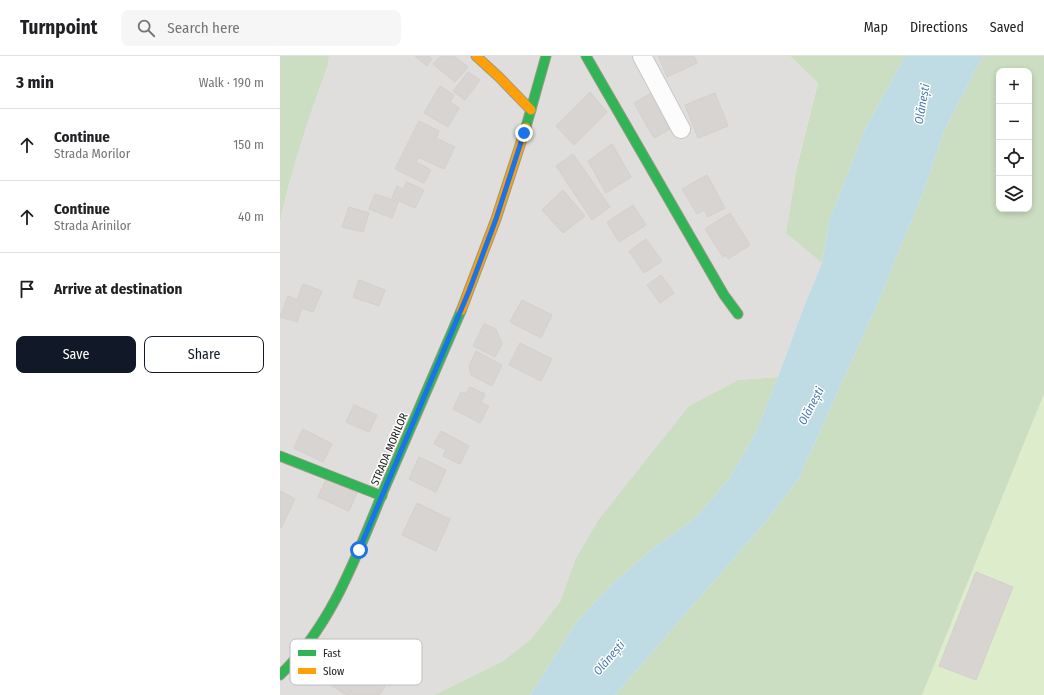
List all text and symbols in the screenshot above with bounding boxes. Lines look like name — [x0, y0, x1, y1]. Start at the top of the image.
search box — [121, 10, 401, 46]
text: Turnpoint — [20, 16, 97, 39]
icon: search — [135, 17, 157, 39]
text: Search here — [167, 19, 240, 37]
text: Map — [864, 19, 888, 36]
text: Directions — [910, 19, 968, 36]
text: Saved — [990, 19, 1024, 36]
map controls — [996, 68, 1032, 212]
button: + — [996, 68, 1032, 104]
text: 3 min — [16, 72, 54, 93]
text: Walk · 190 m — [199, 75, 264, 90]
water label: Olănești — [912, 83, 933, 125]
button: − — [996, 104, 1032, 140]
route end — [515, 124, 533, 142]
text: Continue — [54, 128, 110, 146]
icon: ahead — [16, 134, 38, 156]
text: 150 m — [233, 137, 264, 152]
button: locate — [996, 140, 1032, 176]
text: Strada Morilor — [54, 146, 130, 161]
button: layers — [996, 176, 1032, 212]
text: Continue — [54, 200, 110, 218]
icon: ahead — [16, 206, 38, 228]
text: 40 m — [238, 209, 264, 224]
text: Strada Arinilor — [54, 218, 131, 233]
icon: arrive — [16, 278, 38, 300]
text: Arrive at destination — [54, 280, 182, 298]
button: Save — [16, 336, 136, 373]
button: Share — [144, 336, 264, 373]
water label: Olănești — [795, 385, 828, 428]
street label: STRADA MORILOR — [368, 411, 411, 487]
route start — [350, 541, 368, 559]
water label: Olănești — [590, 638, 628, 679]
legend — [290, 639, 422, 685]
text: Fast — [323, 647, 341, 660]
text: Slow — [323, 665, 344, 678]

